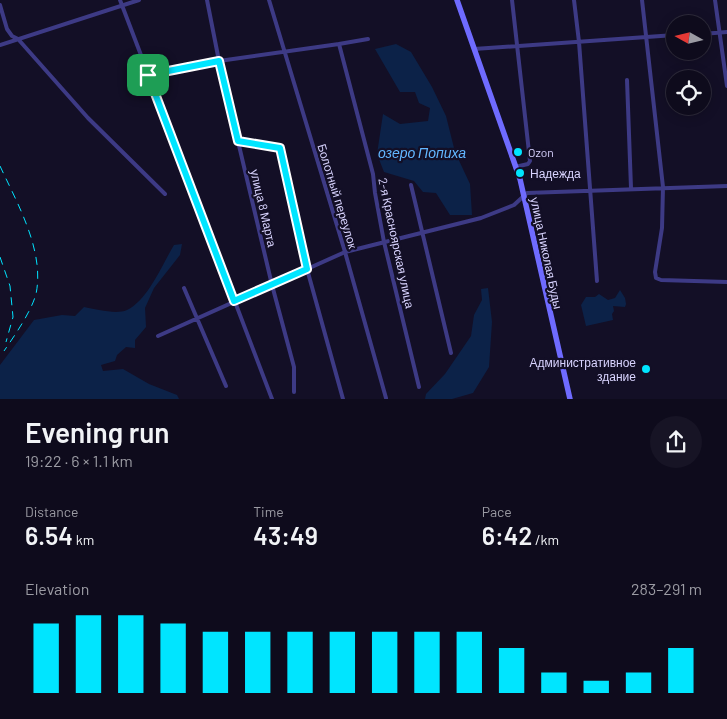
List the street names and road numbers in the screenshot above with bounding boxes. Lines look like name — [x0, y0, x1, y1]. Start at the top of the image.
street label: Болотный переулок — [314, 142, 361, 251]
street label: улица 8 Марта — [247, 168, 280, 249]
street label: 2-я Красноярская улица — [375, 177, 418, 310]
street label: улица Николая Буды — [527, 196, 566, 310]

